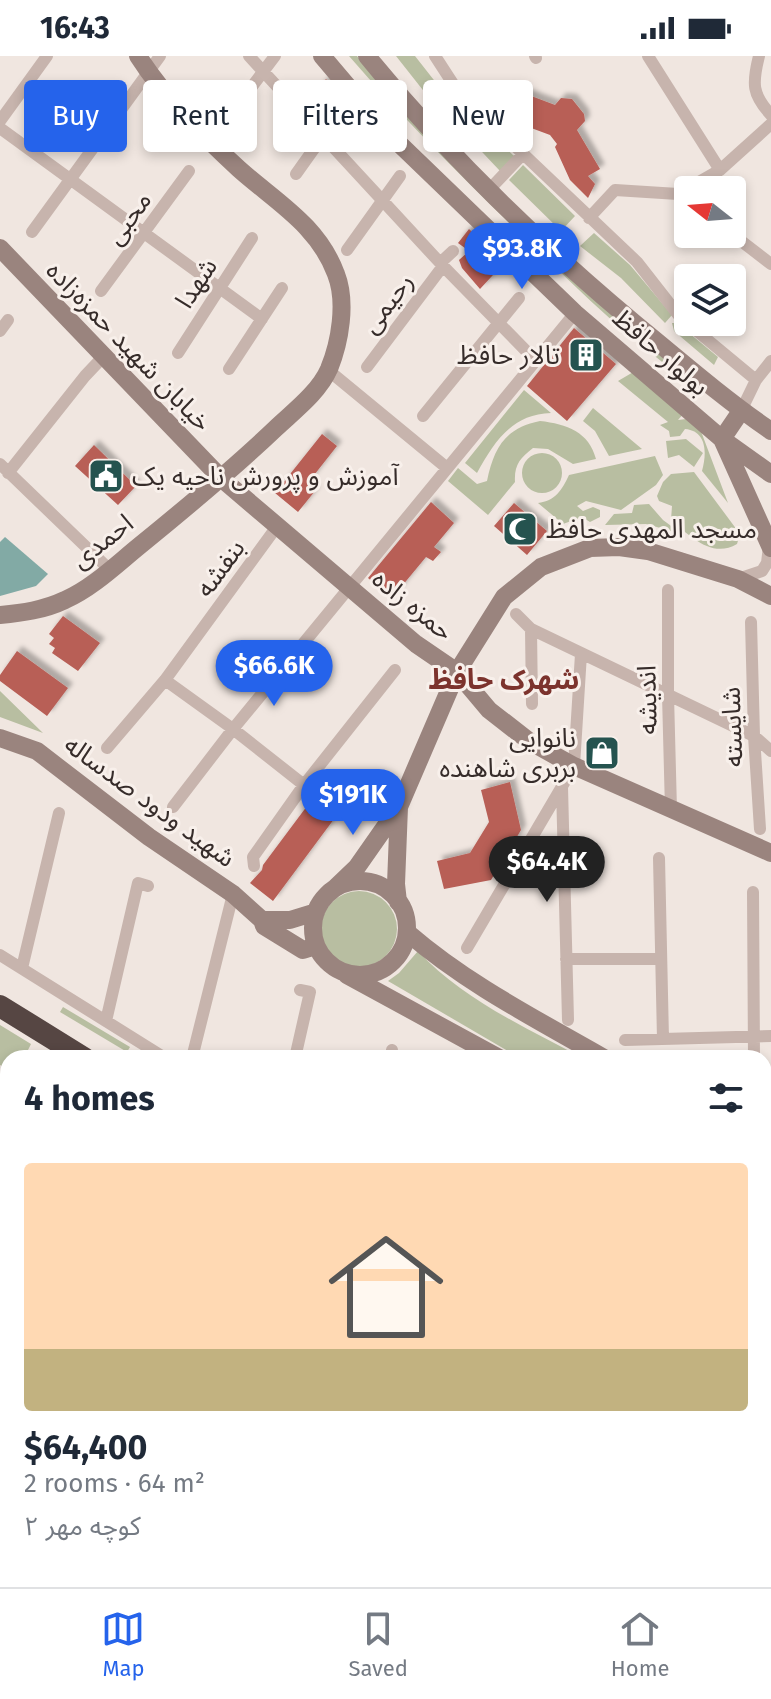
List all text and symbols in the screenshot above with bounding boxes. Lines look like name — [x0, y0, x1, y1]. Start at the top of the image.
text: 16:43 — [40, 10, 110, 46]
chip: Buy — [24, 80, 127, 152]
chip: Rent — [143, 80, 257, 152]
chip: Filters — [273, 80, 407, 152]
chip: New — [423, 80, 533, 152]
north arrow — [674, 176, 746, 248]
map controls — [674, 176, 746, 336]
street label: محبی — [99, 186, 158, 251]
pin: $93.8K — [457, 223, 587, 291]
text: $93.8K — [482, 233, 562, 264]
street label: شهدا — [169, 252, 224, 314]
street label: خیابان شهید حمزه‌زاده — [40, 255, 218, 438]
button: layers — [674, 264, 746, 336]
street label: رحیمی — [355, 267, 420, 340]
street label: بولوار حافظ — [606, 302, 715, 402]
building icon: تالار حافظ — [567, 336, 605, 374]
place label: تالار حافظ — [457, 340, 560, 371]
public building icon: آموزش و پرورش ناحیه یک — [87, 457, 125, 495]
place label: آموزش و پرورش ناحیه یک — [132, 461, 400, 493]
street label: احمدی — [65, 508, 139, 575]
mosque icon: مسجد المهدی حافظ — [501, 510, 539, 548]
place label: مسجد المهدی حافظ — [546, 514, 757, 545]
street label: بنفشه — [189, 533, 252, 603]
street label: حمزه زاده — [366, 563, 459, 647]
pin: $66.6K — [209, 640, 339, 708]
text: $66.6K — [234, 650, 314, 681]
district label: شهرک حافظ — [429, 663, 579, 696]
street label: اندیشه — [631, 665, 664, 735]
street label: شایسته — [716, 686, 749, 768]
place label: نانوایی بربری شاهنده — [439, 723, 576, 784]
street label: شهید ودود صدساله — [58, 729, 241, 874]
shop icon: نانوایی بربری شاهنده — [583, 734, 621, 772]
pin: $191K — [297, 769, 409, 837]
text: $191K — [319, 779, 387, 810]
pin: $64.4K — [482, 836, 612, 904]
text: $64.4K — [507, 846, 587, 877]
icon: filters — [704, 1076, 748, 1120]
text: 4 homes — [24, 1078, 155, 1119]
icon: home — [314, 1215, 458, 1359]
text: $64,400 — [24, 1427, 147, 1468]
text: 2 rooms · 64 m² — [24, 1468, 205, 1499]
text: کوچه مهر ۲ — [24, 1511, 141, 1542]
tab: Map — [101, 1607, 145, 1682]
tab: Saved — [348, 1607, 408, 1682]
tab: Home — [611, 1607, 670, 1682]

